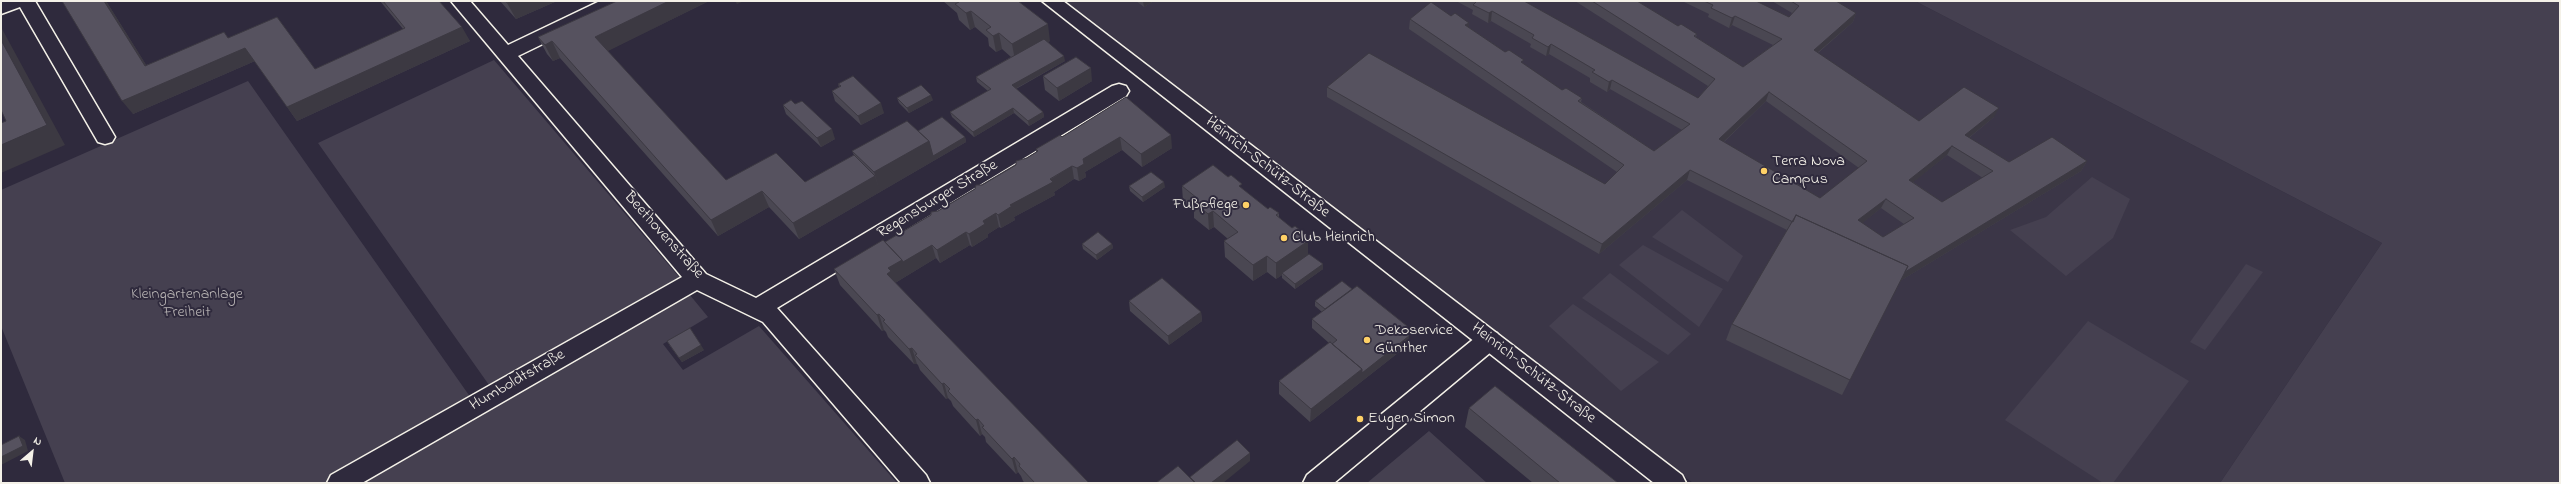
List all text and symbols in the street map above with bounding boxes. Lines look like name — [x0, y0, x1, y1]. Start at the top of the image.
street label: Heinrich-Schütz-Straße — [1201, 113, 1333, 223]
place label: Terra Nova Campus — [1772, 152, 1845, 190]
street label: Regensburger Straße — [874, 156, 1002, 244]
marker: Terra Nova Campus — [1759, 166, 1769, 176]
street label: Beethovenstraße — [619, 188, 707, 284]
place label: Fußpflege — [1173, 195, 1238, 215]
marker: Fußpflege — [1241, 200, 1251, 210]
place label: Club Heinrich — [1292, 228, 1375, 248]
marker: Club Heinrich — [1279, 233, 1289, 243]
park label: Kleingartenanlage Freiheit — [131, 285, 243, 323]
street label: Heinrich-Schütz-Straße — [1467, 319, 1599, 429]
place label: Dekoservice Günther — [1375, 321, 1453, 359]
marker: Dekoservice Günther — [1362, 335, 1372, 345]
street label: Humboldtstraße — [467, 346, 569, 416]
place label: Eugen Simon — [1368, 409, 1455, 429]
marker: Eugen Simon — [1355, 414, 1365, 424]
north arrow — [12, 432, 52, 472]
text: N — [31, 433, 45, 450]

